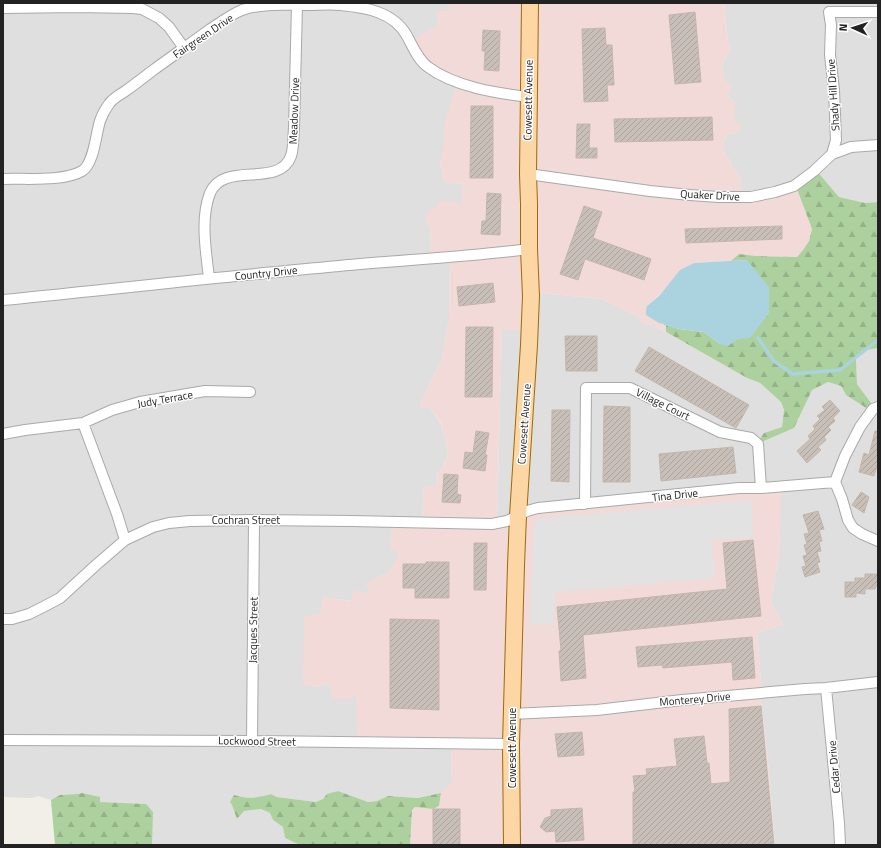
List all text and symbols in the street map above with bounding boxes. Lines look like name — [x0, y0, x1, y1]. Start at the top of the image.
north arrow — [833, 8, 873, 48]
street label: Fairgreen Drive — [170, 10, 237, 62]
text: N — [835, 23, 851, 32]
street label: Shady Hill Drive — [822, 58, 844, 132]
street label: Cowesett Avenue — [519, 59, 537, 140]
street label: Meadow Drive — [285, 77, 303, 145]
street label: Quaker Drive — [680, 185, 741, 205]
street label: Country Drive — [234, 262, 299, 284]
street label: Cowesett Avenue — [513, 383, 535, 465]
street label: Village Court — [633, 384, 693, 424]
street label: Judy Terrace — [136, 386, 195, 412]
street label: Tina Drive — [651, 485, 699, 505]
street label: Cochran Street — [212, 512, 280, 528]
street label: Jacques Street — [244, 596, 262, 663]
street label: Monterey Drive — [659, 688, 732, 710]
street label: Cowesett Avenue — [504, 707, 520, 788]
street label: Lockwood Street — [218, 732, 296, 750]
street label: Cedar Drive — [824, 739, 844, 794]

